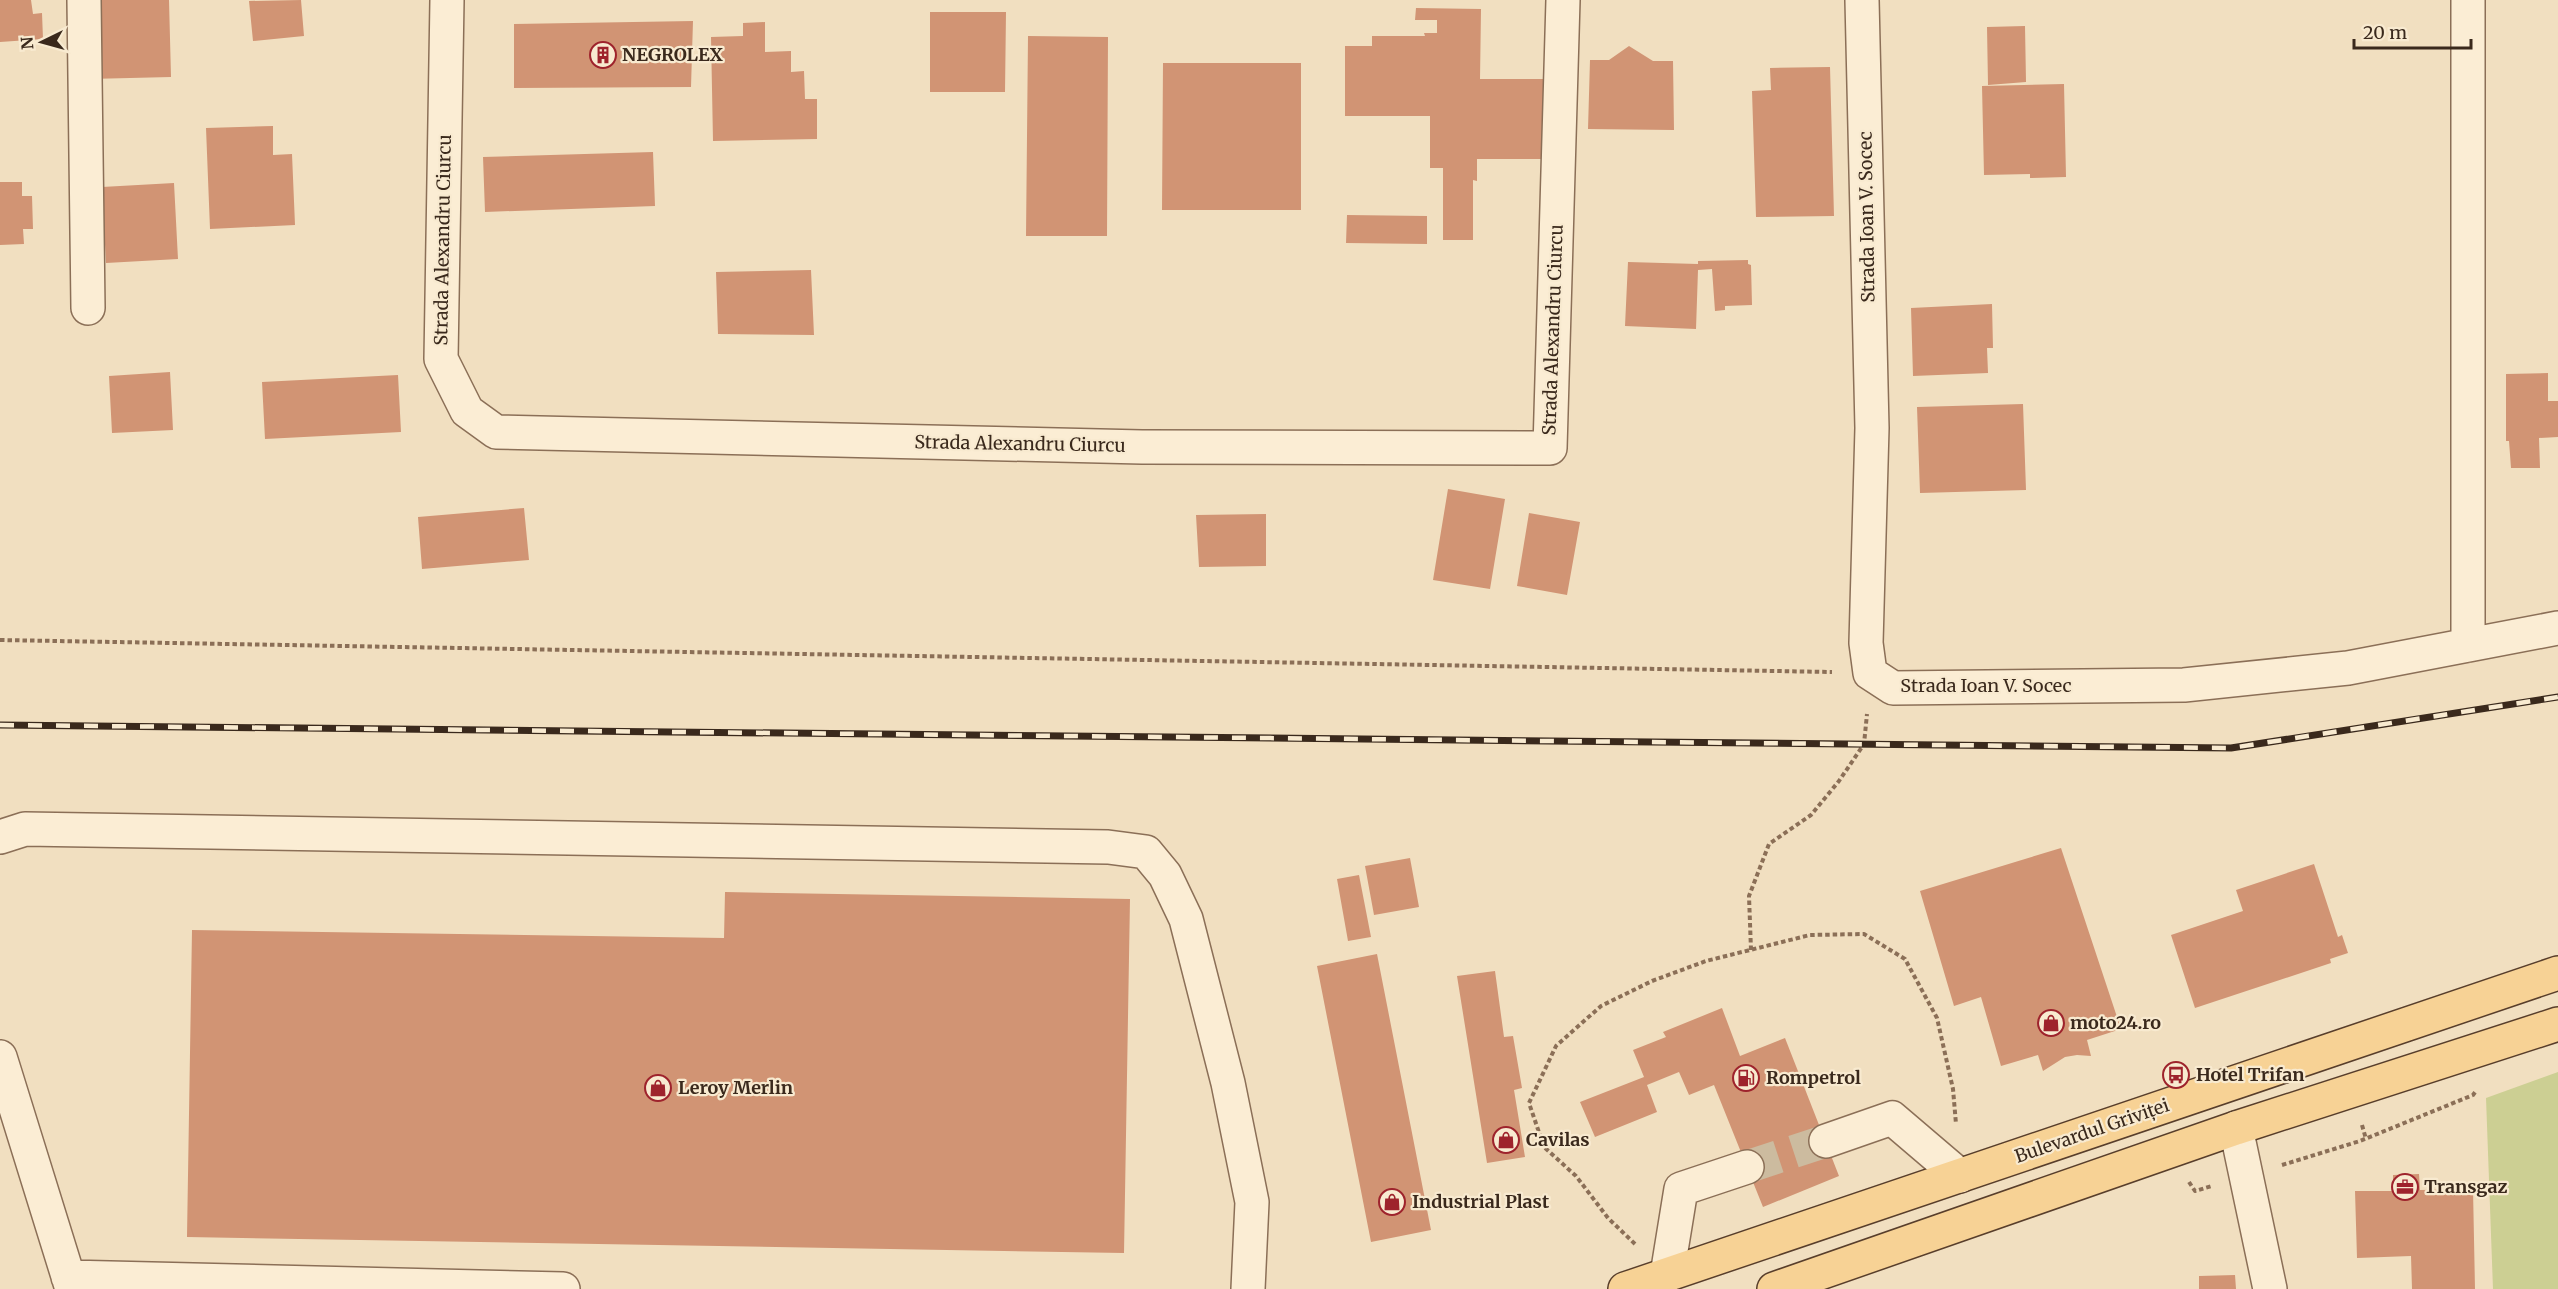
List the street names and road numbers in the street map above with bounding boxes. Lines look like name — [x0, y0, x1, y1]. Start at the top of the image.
street label: Strada Ioan V. Socec — [1854, 131, 1879, 303]
street label: Strada Alexandru Ciurcu — [429, 134, 456, 346]
street label: Strada Alexandru Ciurcu — [1537, 224, 1568, 436]
street label: Strada Alexandru Ciurcu — [914, 430, 1126, 457]
street label: Strada Ioan V. Socec — [1900, 674, 2072, 697]
street label: Bulevardul Griviței — [2012, 1093, 2172, 1168]

